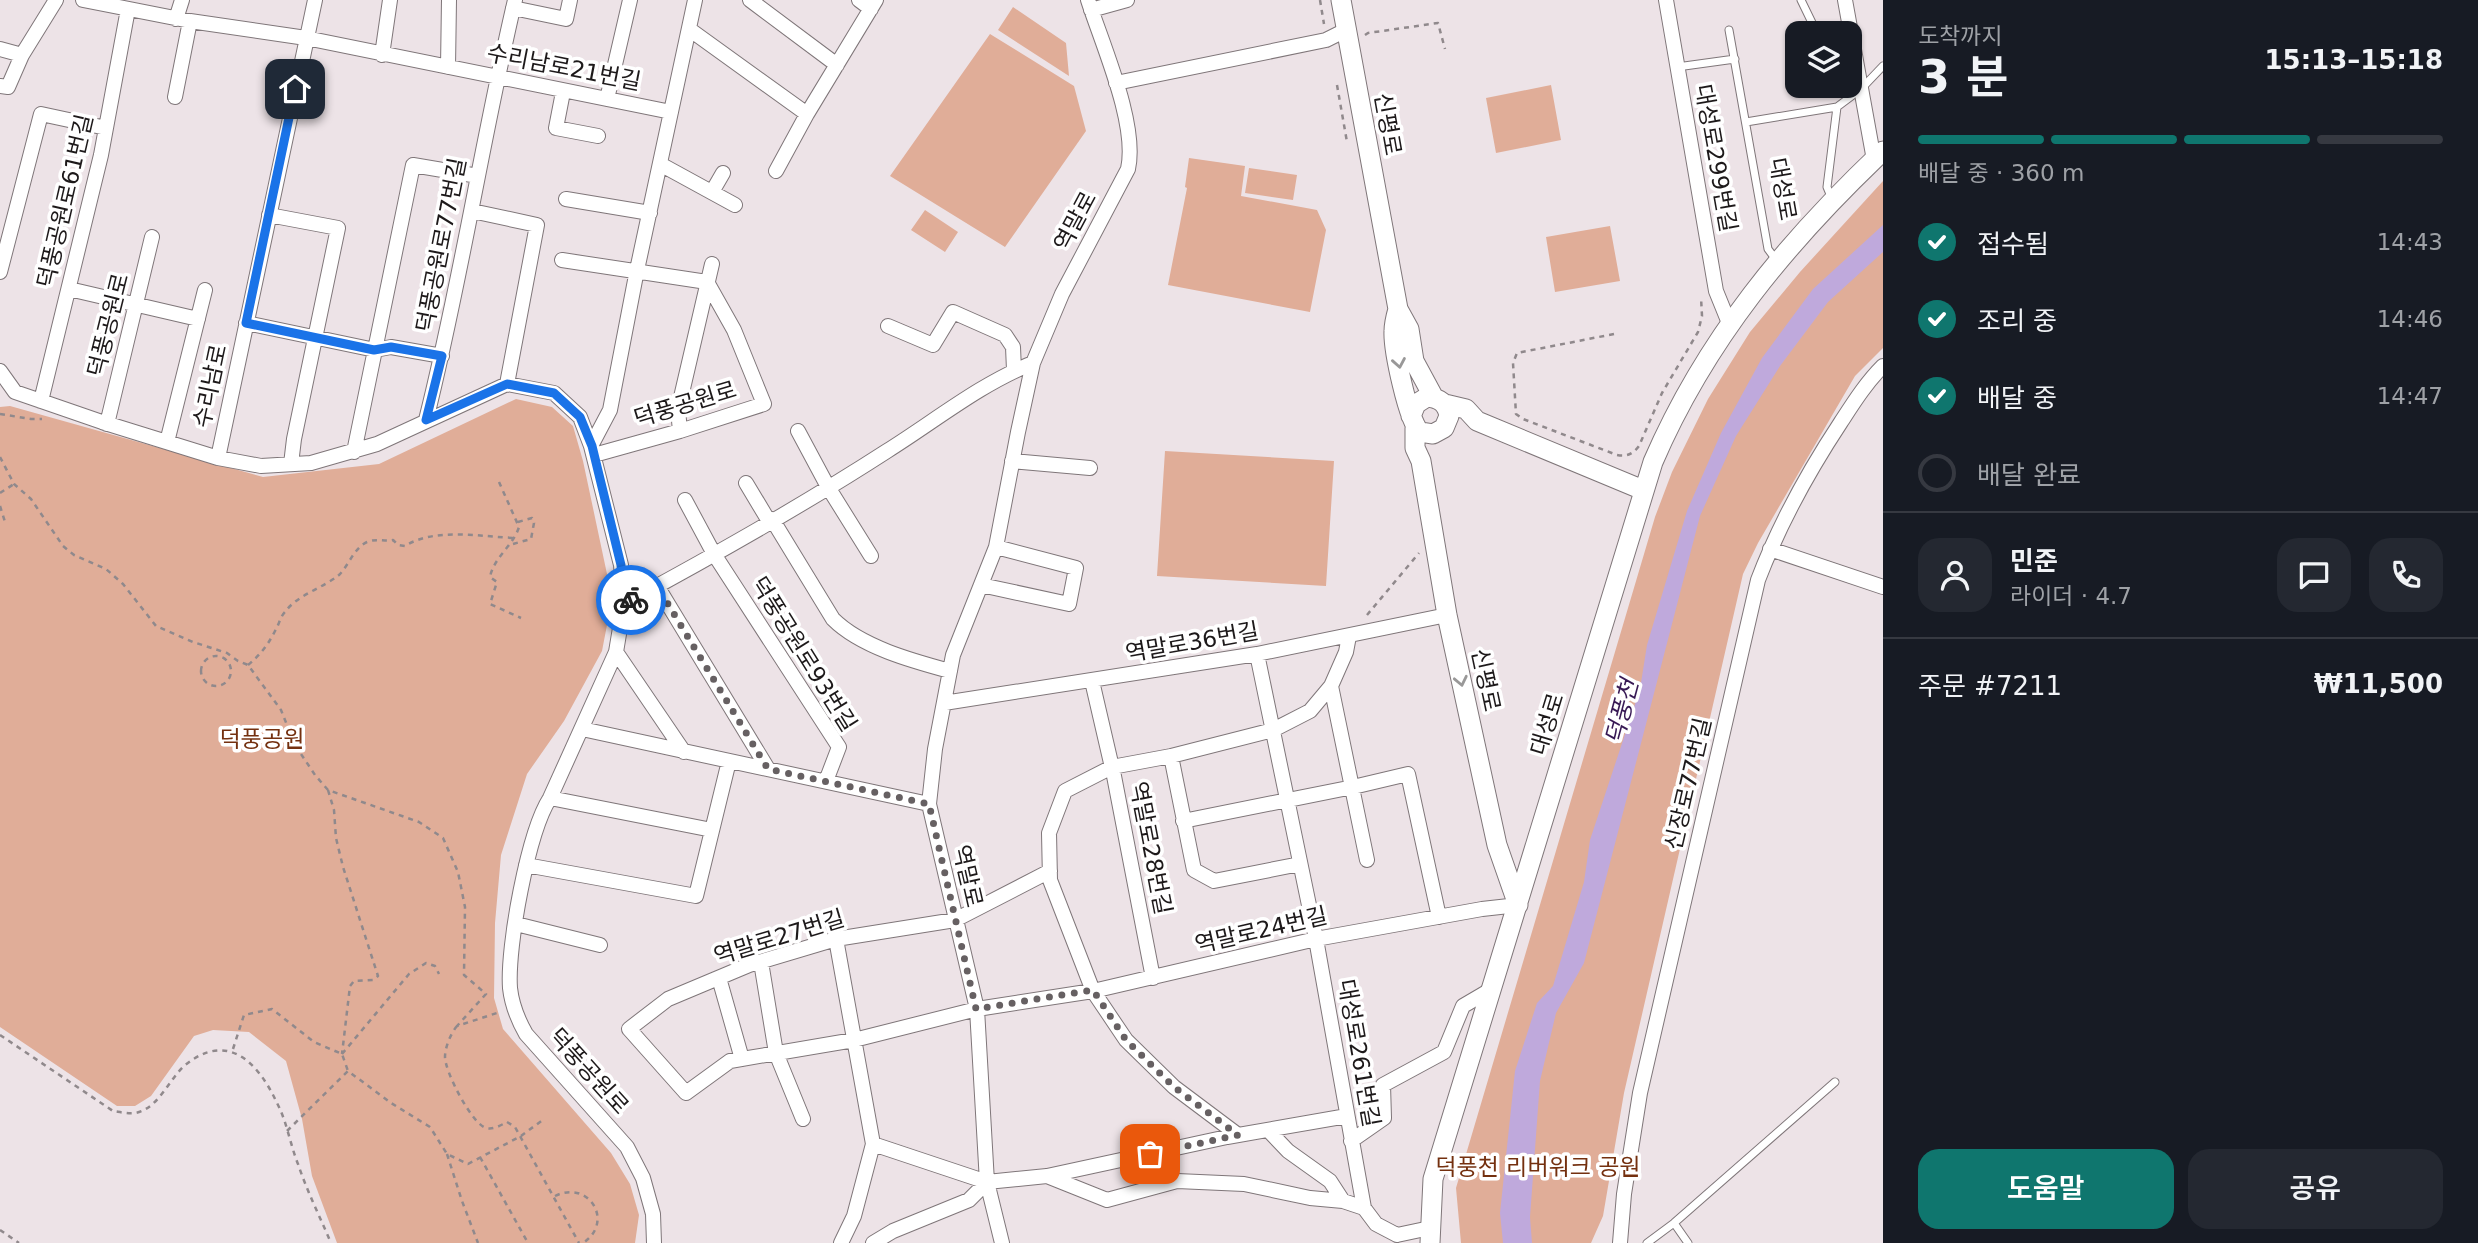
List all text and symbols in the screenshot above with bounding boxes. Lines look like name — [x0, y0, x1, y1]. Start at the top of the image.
map controls — [1785, 21, 1862, 98]
button: layers — [1785, 21, 1862, 98]
text: 도착까지 — [1918, 23, 2003, 49]
street label: 수리남로21번길 — [485, 39, 643, 95]
text: 15:13–15:18 — [2264, 45, 2443, 75]
text: 3 분 — [1918, 50, 2008, 104]
pin — [265, 59, 325, 119]
icon: home — [276, 70, 314, 108]
street label: 대성로299번길 — [1690, 82, 1742, 234]
street label: 신평로 — [1370, 90, 1406, 158]
street label: 덕풍공원로61번길 — [32, 112, 98, 290]
street label: 덕풍공원로77번길 — [411, 155, 471, 335]
street label: 대성로 — [1765, 155, 1801, 223]
text: 배달 중 · 360 m — [1918, 160, 2084, 186]
street label: 역말로 — [1049, 187, 1101, 255]
icon: check — [1918, 223, 1956, 261]
text: 접수됨 — [1977, 229, 2049, 259]
text: 14:43 — [2377, 229, 2443, 255]
street label: 덕풍공원로 — [83, 271, 133, 379]
icon: check — [1918, 300, 1956, 338]
text: 조리 중 — [1977, 306, 2057, 336]
text: 14:46 — [2377, 306, 2443, 332]
street label: 수리남로 — [188, 342, 232, 430]
one-way arrow — [1391, 357, 1406, 369]
street label: 덕풍공원로 — [631, 376, 739, 432]
icon: check — [1918, 377, 1956, 415]
text: 배달 중 — [1977, 383, 2057, 413]
text: 14:47 — [2377, 383, 2443, 409]
text: 배달 완료 — [1977, 460, 2081, 490]
button: person — [1918, 538, 1992, 612]
button: chat — [2277, 538, 2351, 612]
button: phone — [2369, 538, 2443, 612]
text: 민준 — [2010, 546, 2058, 576]
courier — [596, 565, 666, 635]
street label: 덕풍공원로93번길 — [746, 572, 862, 736]
icon: bike — [612, 581, 650, 619]
text: 라이더 · 4.7 — [2010, 583, 2132, 609]
street label: 역말로36번길 — [1123, 617, 1261, 667]
street label: 신평로 — [1467, 646, 1505, 714]
text: ₩11,500 — [2314, 669, 2443, 699]
text: 주문 #7211 — [1918, 671, 2062, 701]
water label: 덕풍천 — [1600, 674, 1645, 748]
one-way arrow — [1453, 675, 1468, 687]
street label: 대성로 — [1525, 690, 1569, 758]
street label: 신장로77번길 — [1660, 715, 1716, 853]
park label: 덕풍공원 — [220, 726, 304, 752]
street label: 역말로28번길 — [1125, 779, 1177, 917]
street label: 역말로 — [948, 842, 988, 910]
street label: 역말로24번길 — [1192, 902, 1330, 958]
street label: 역말로27번길 — [711, 905, 847, 969]
street label: 대성로261번길 — [1333, 977, 1385, 1129]
street label: 덕풍공원로 — [544, 1023, 634, 1119]
pin — [1120, 1124, 1180, 1184]
icon: bag — [1131, 1135, 1169, 1173]
button: 도움말 — [1918, 1149, 2174, 1229]
button: 공유 — [2188, 1149, 2443, 1229]
park label: 덕풍천 리버워크 공원 — [1435, 1154, 1641, 1180]

